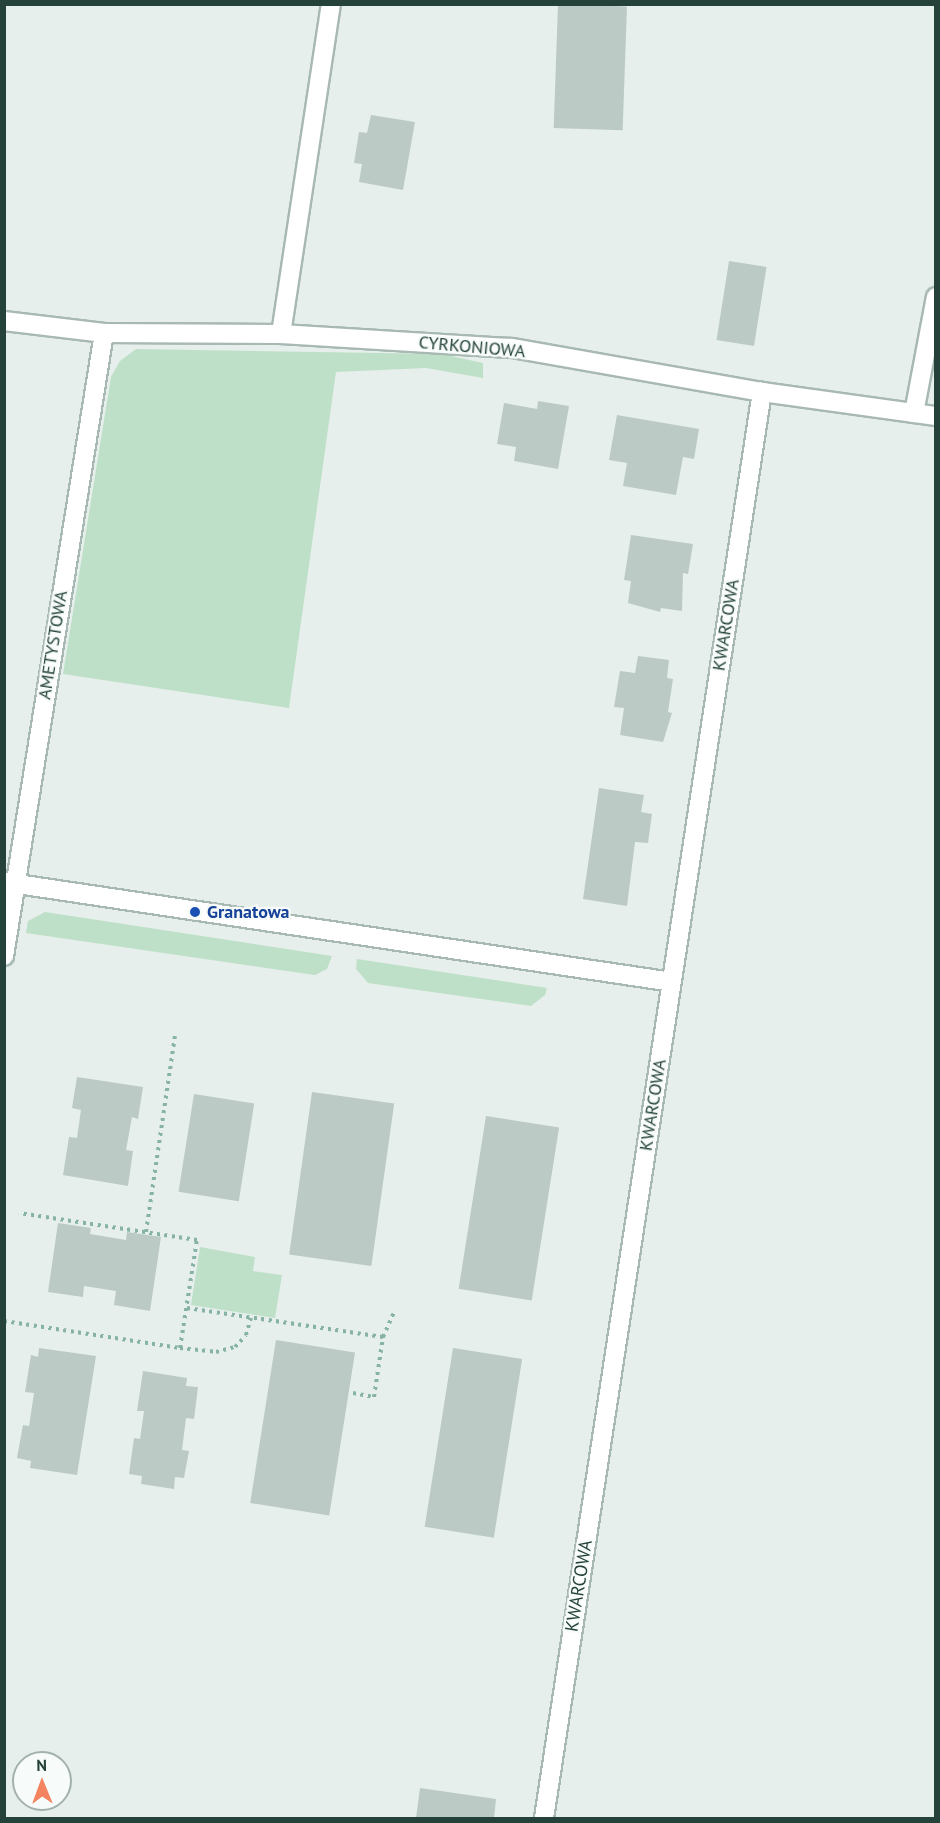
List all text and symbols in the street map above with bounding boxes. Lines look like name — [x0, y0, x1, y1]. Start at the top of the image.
street label: CYRKONIOWA — [418, 332, 526, 362]
street label: KWARCOWA — [708, 578, 744, 672]
street label: AMETYSTOWA — [34, 589, 72, 701]
place label: Granatowa — [207, 901, 290, 923]
marker: Granatowa — [188, 905, 202, 919]
street label: KWARCOWA — [635, 1058, 671, 1152]
street label: KWARCOWA — [561, 1539, 597, 1633]
north arrow — [12, 1751, 72, 1811]
text: N — [36, 1755, 47, 1775]

